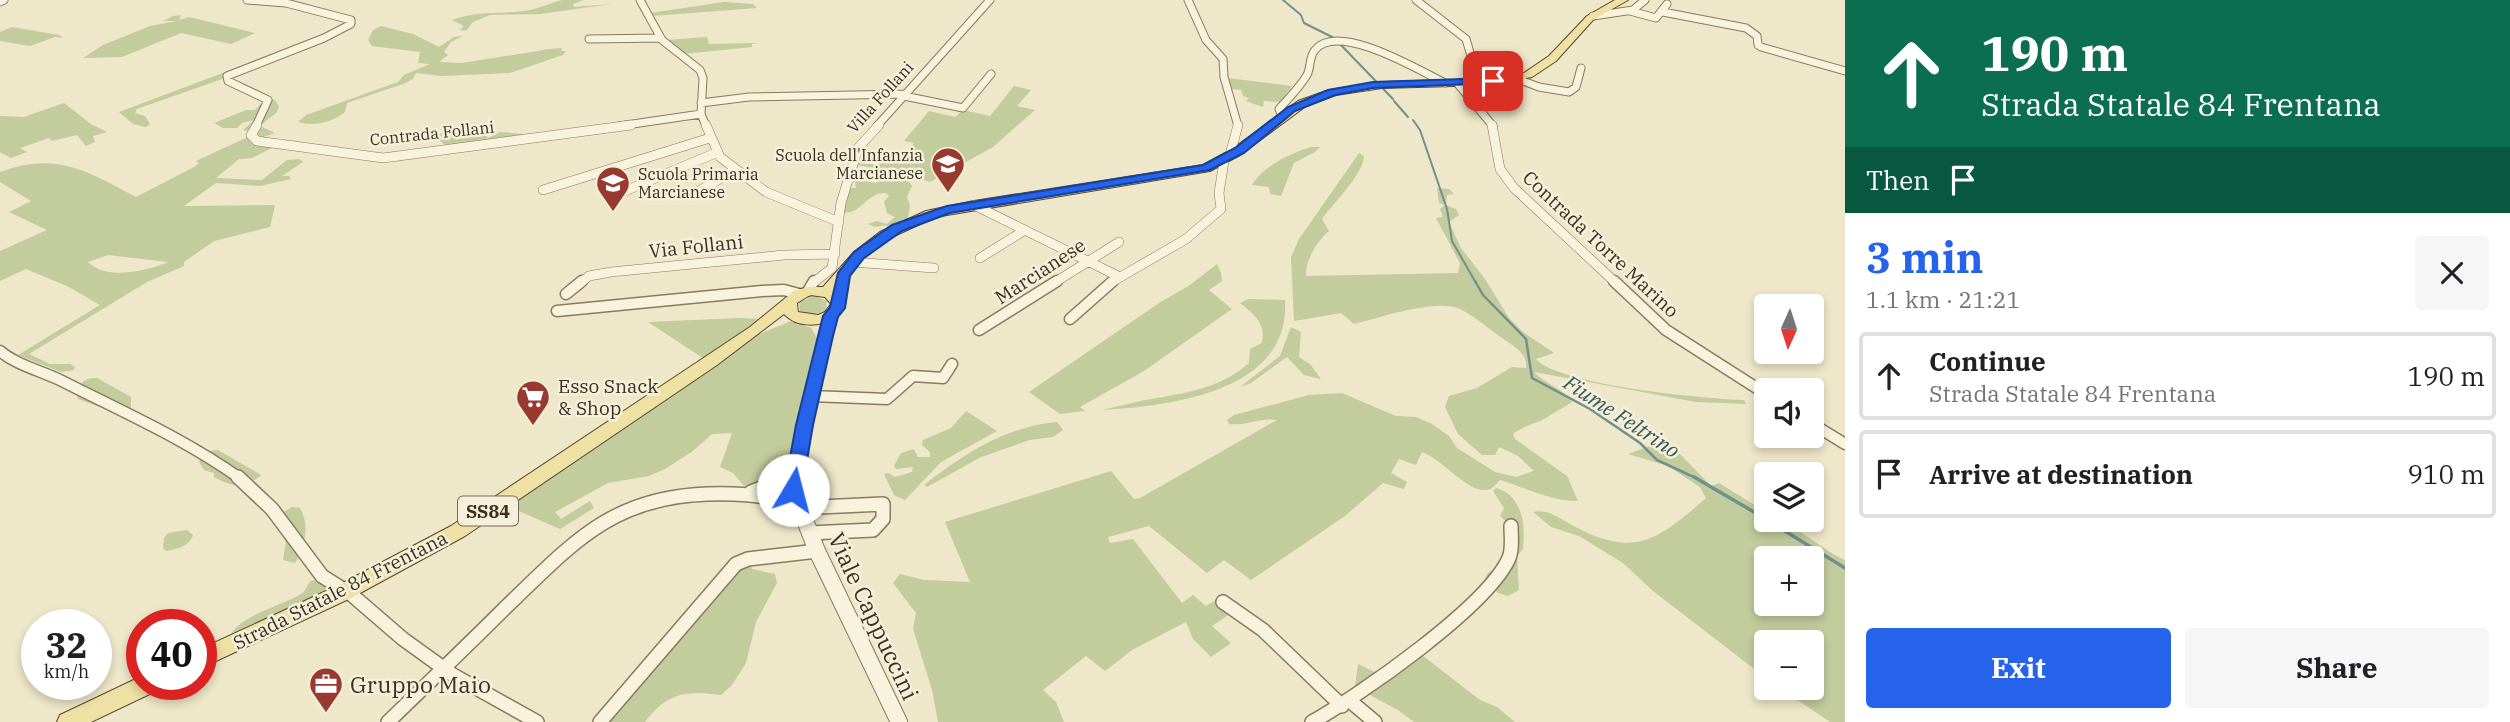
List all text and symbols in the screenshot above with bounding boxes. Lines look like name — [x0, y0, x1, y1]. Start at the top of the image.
text: 190 m — [1981, 21, 2128, 84]
icon: ahead — [1866, 28, 1957, 119]
pin — [1463, 51, 1523, 111]
street label: Villa Follani — [843, 57, 917, 137]
icon: arrive — [1474, 62, 1512, 100]
text: Strada Statale 84 Frentana — [1981, 83, 2381, 125]
street label: Contrada Follani — [369, 117, 495, 149]
place label: Scuola dell'Infanzia Marcianese — [775, 145, 923, 183]
school or university icon: Scuola dell'Infanzia Marcianese — [929, 145, 967, 194]
icon: arrive — [1944, 161, 1982, 199]
text: Then — [1866, 163, 1930, 197]
school or university icon: Scuola Primaria Marcianese — [594, 164, 632, 213]
place label: Scuola Primaria Marcianese — [638, 164, 759, 202]
street label: Contrada Torre Marino — [1518, 165, 1684, 323]
street label: Via Follani — [648, 229, 744, 263]
text: 3 min — [1866, 230, 1984, 285]
street label: Marcianese — [990, 233, 1090, 309]
button: close — [2415, 236, 2489, 310]
text: 1.1 km · 21:21 — [1866, 284, 2020, 314]
north arrow — [1754, 294, 1824, 364]
map controls — [1754, 294, 1824, 700]
text: Continue — [1929, 344, 2046, 378]
icon: ahead — [1870, 357, 1908, 395]
text: 190 m — [2407, 359, 2485, 393]
water label: Fiume Feltrino — [1558, 368, 1685, 464]
place label: Esso Snack & Shop — [558, 374, 658, 420]
supermarket icon: Esso Snack & Shop — [514, 378, 552, 427]
button: sound — [1754, 378, 1824, 448]
text: Strada Statale 84 Frentana — [1929, 378, 2216, 408]
position arrow — [756, 453, 830, 527]
icon: arrive — [1870, 455, 1908, 493]
text: Arrive at destination — [1929, 457, 2193, 491]
text: 910 m — [2407, 457, 2485, 491]
button: layers — [1754, 462, 1824, 532]
road number: SS84 — [458, 496, 518, 526]
street label: Strada Statale 84 Frentana — [229, 525, 451, 655]
street label: Viale Cappuccini — [822, 527, 926, 705]
button: + — [1754, 546, 1824, 616]
speed limit sign: 40 — [126, 609, 217, 700]
text: 32 — [45, 622, 88, 668]
button: Exit — [1866, 628, 2171, 708]
button: Share — [2185, 628, 2489, 708]
button: − — [1754, 630, 1824, 700]
text: km/h — [44, 660, 89, 683]
office icon: Gruppo Maio — [307, 665, 345, 714]
place label: Gruppo Maio — [350, 669, 491, 699]

